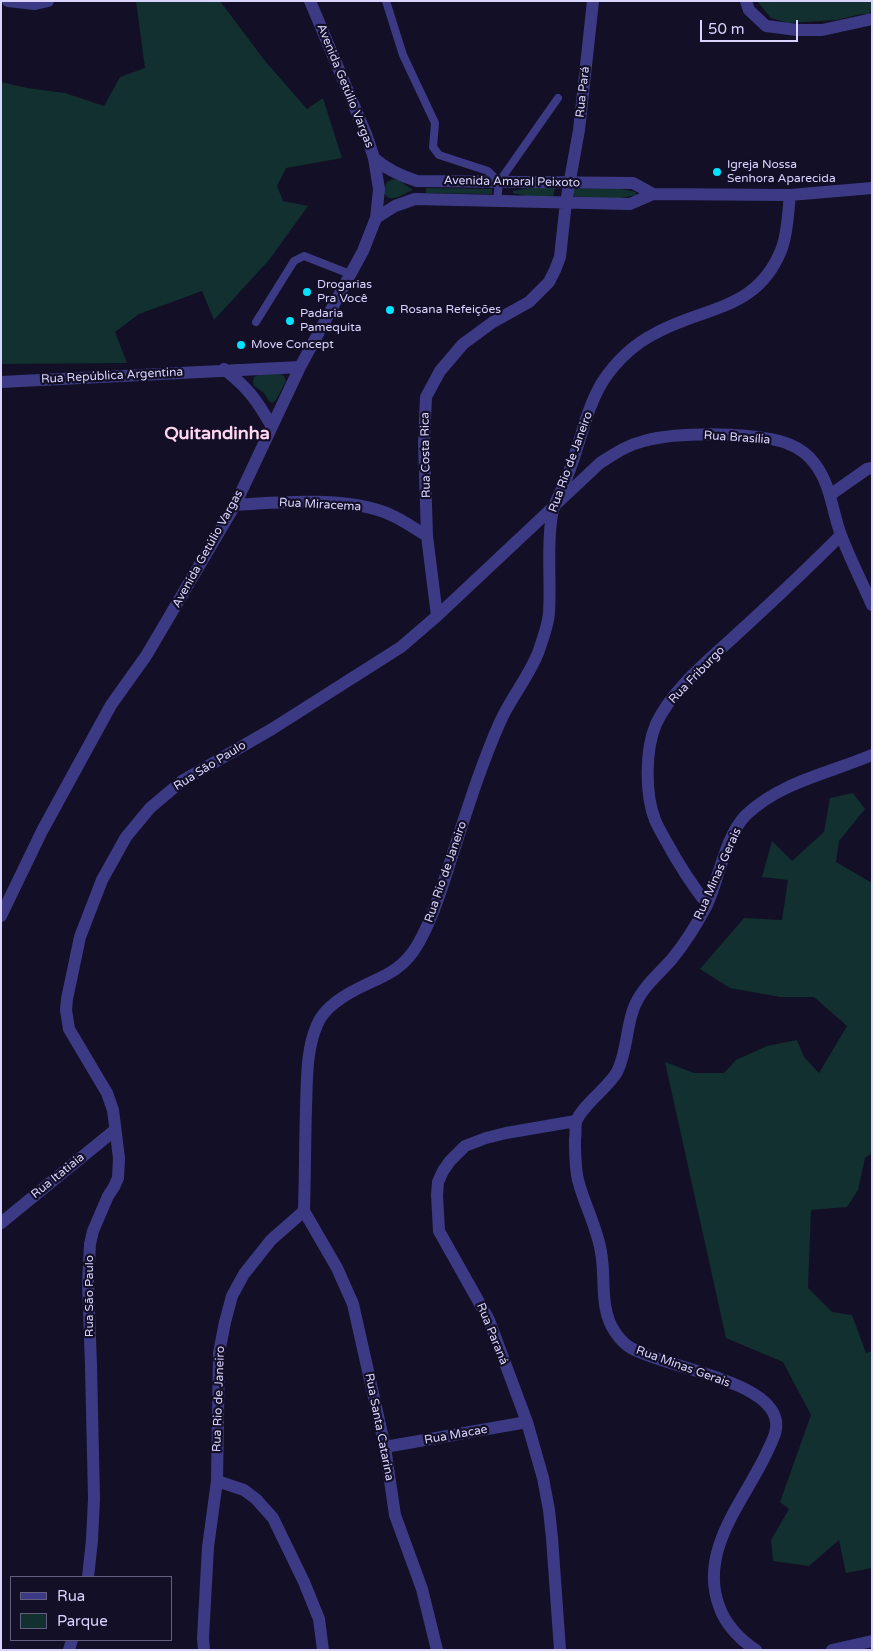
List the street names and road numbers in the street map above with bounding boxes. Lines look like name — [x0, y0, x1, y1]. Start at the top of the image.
street label: Avenida Getúlio Vargas — [314, 22, 376, 150]
street label: Rua Pará — [573, 66, 593, 118]
street label: Avenida Amaral Peixoto — [444, 174, 580, 190]
street label: Rua República Argentina — [41, 365, 183, 387]
street label: Rua Rio de Janeiro — [546, 410, 596, 514]
street label: Rua Costa Rica — [418, 412, 434, 498]
street label: Rua Brasília — [703, 428, 771, 448]
street label: Avenida Getúlio Vargas — [170, 488, 246, 610]
street label: Rua Miracema — [278, 496, 362, 514]
street label: Rua Friburgo — [666, 643, 728, 707]
street label: Rua São Paulo — [171, 738, 249, 794]
street label: Rua Rio de Janeiro — [422, 819, 470, 925]
street label: Rua Minas Gerais — [691, 826, 745, 922]
street label: Rua Itatiaia — [29, 1150, 87, 1202]
street label: Rua São Paulo — [83, 1255, 97, 1337]
street label: Rua Paraná — [473, 1301, 511, 1367]
street label: Rua Minas Gerais — [634, 1343, 732, 1391]
street label: Rua Rio de Janeiro — [210, 1346, 228, 1452]
street label: Rua Santa Catarina — [361, 1372, 397, 1482]
street label: Rua Macae — [423, 1422, 489, 1448]

